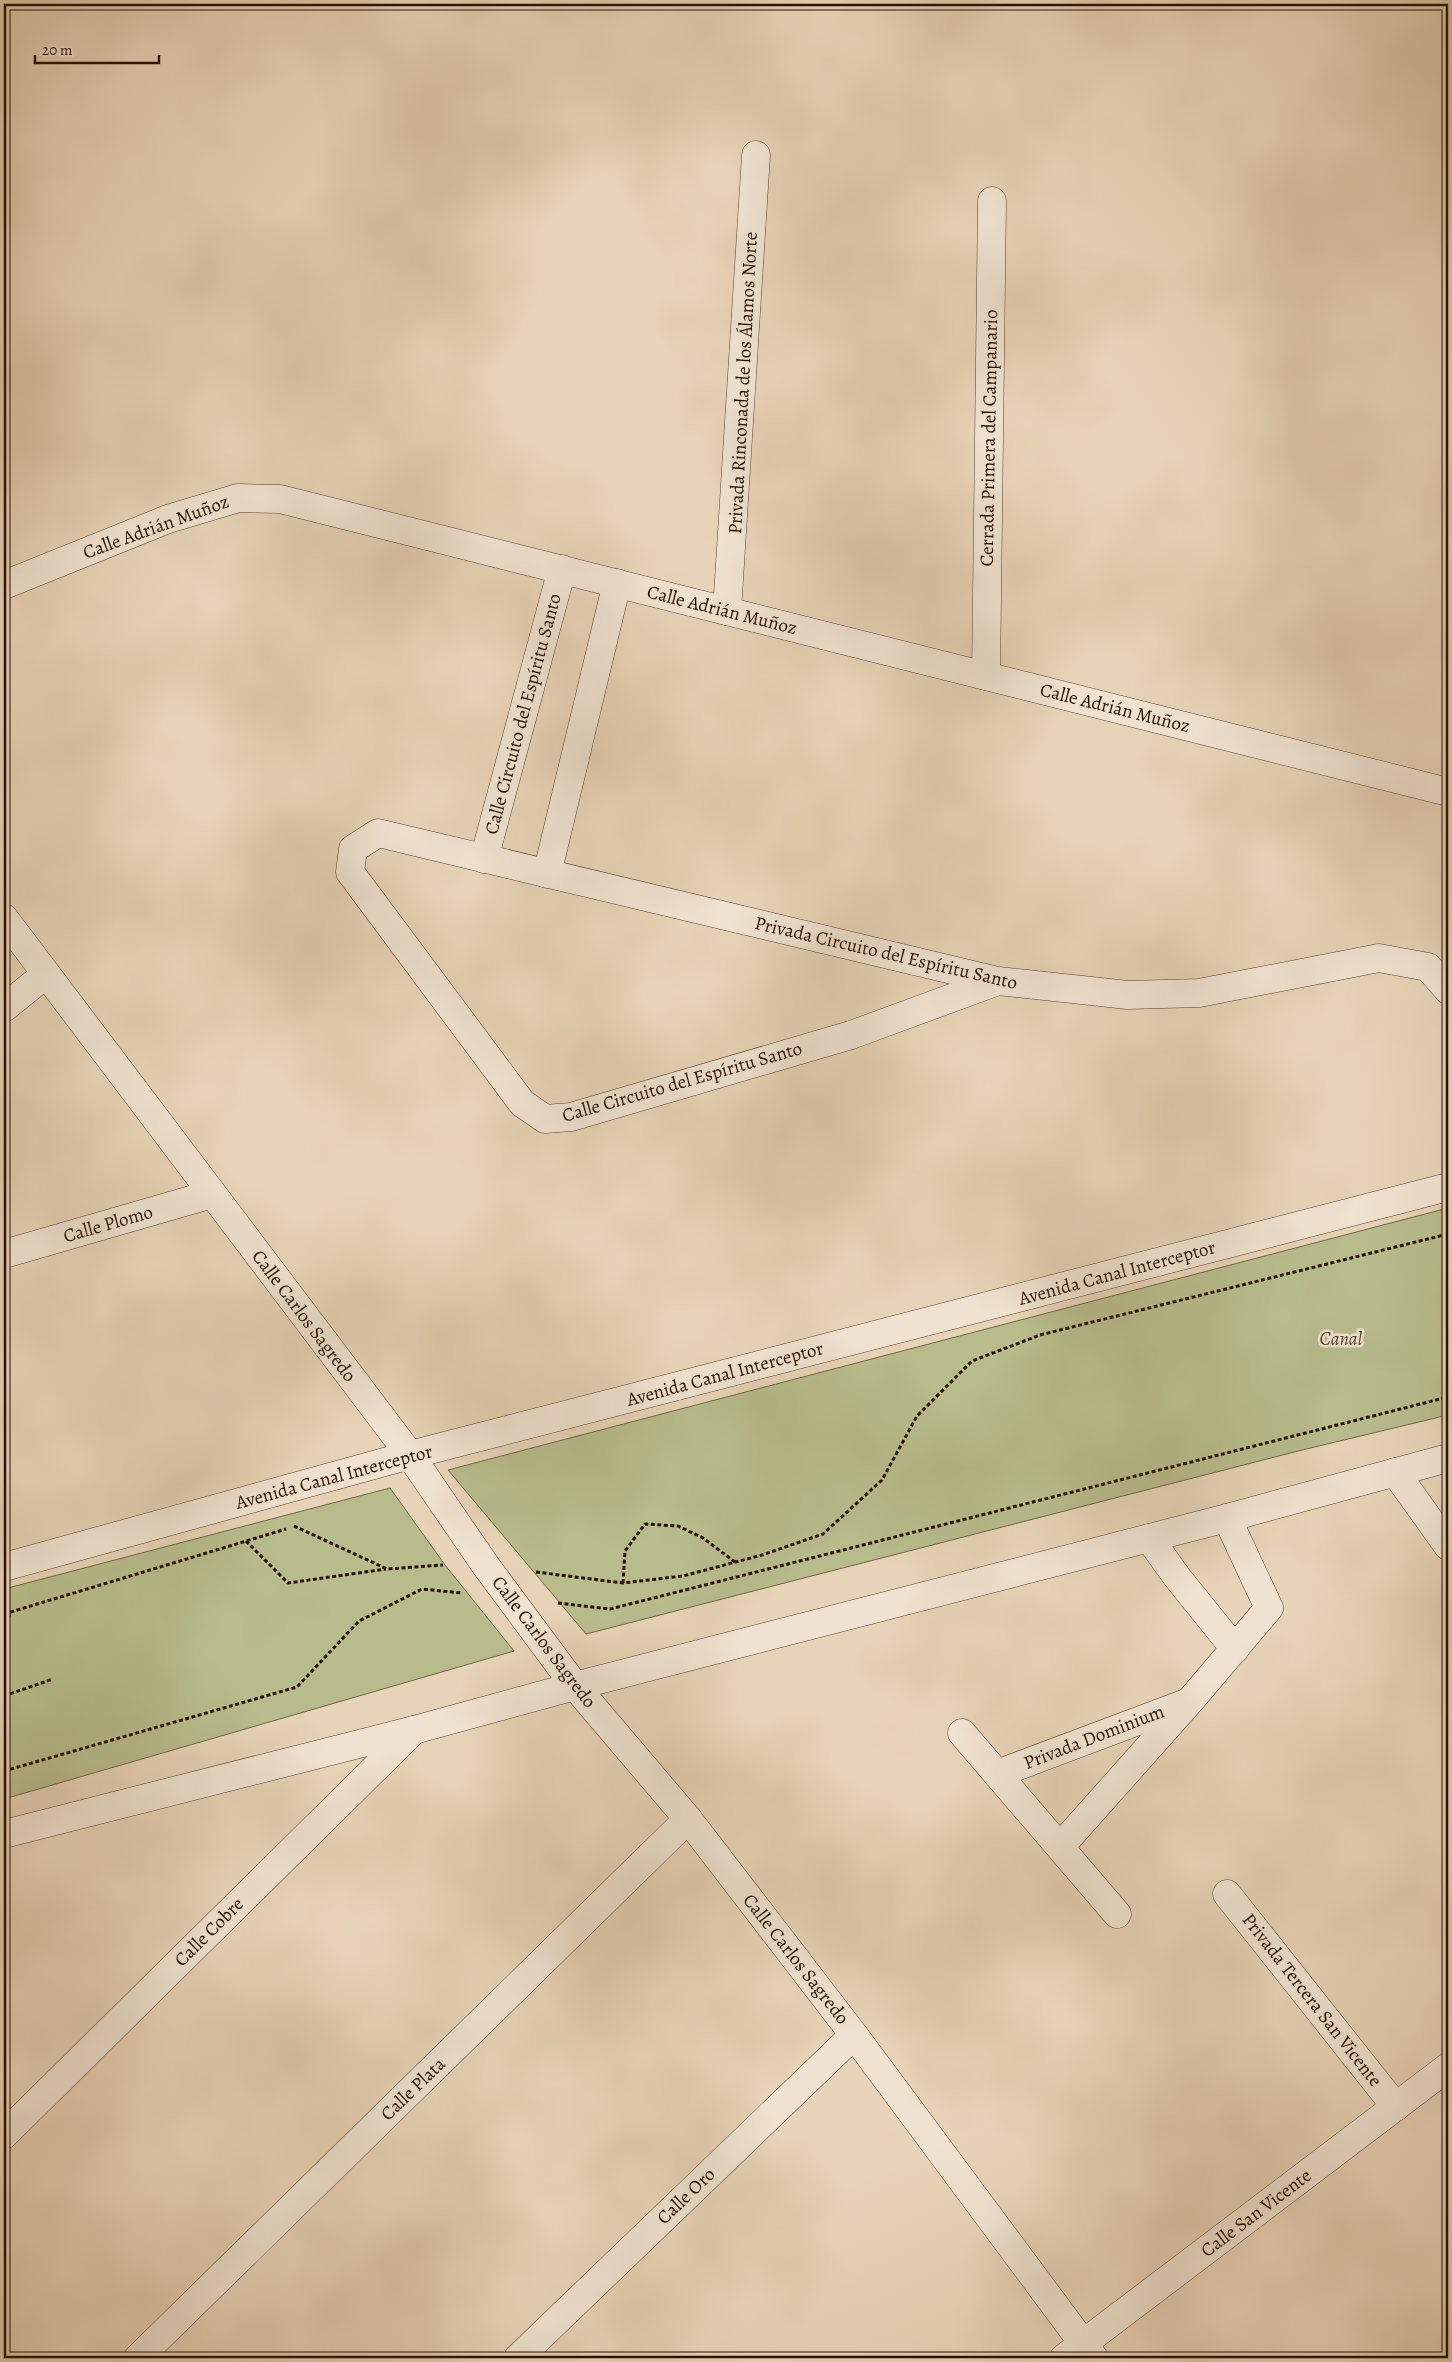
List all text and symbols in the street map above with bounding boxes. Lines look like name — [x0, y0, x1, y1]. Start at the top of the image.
scale bar — [35, 32, 159, 64]
text: 20 m — [42, 40, 73, 60]
street label: Privada Rinconada de los Álamos Norte — [722, 231, 764, 535]
street label: Cerrada Primera del Campanario — [974, 309, 1004, 567]
street label: Calle Adrián Muñoz — [79, 488, 233, 566]
street label: Calle Adrián Muñoz — [644, 579, 800, 641]
street label: Calle Circuito del Espíritu Santo — [478, 591, 568, 837]
street label: Calle Adrián Muñoz — [1037, 677, 1193, 739]
street label: Privada Circuito del Espíritu Santo — [752, 910, 1020, 996]
street label: Calle Circuito del Espíritu Santo — [559, 1035, 805, 1129]
street label: Calle Plomo — [60, 1199, 156, 1249]
street label: Avenida Canal Interceptor — [1015, 1234, 1218, 1312]
street label: Calle Carlos Sagredo — [246, 1245, 362, 1387]
park label: Canal — [1320, 1326, 1363, 1352]
street label: Avenida Canal Interceptor — [623, 1335, 826, 1413]
street label: Avenida Canal Interceptor — [232, 1438, 435, 1516]
street label: Calle Carlos Sagredo — [486, 1571, 602, 1713]
street label: Privada Dominium — [1020, 1698, 1168, 1776]
street label: Calle Carlos Sagredo — [737, 1888, 855, 2030]
street label: Calle Cobre — [169, 1892, 249, 1972]
street label: Privada Tercera San Vicente — [1236, 1908, 1388, 2092]
street label: Calle Plata — [375, 2051, 451, 2127]
street label: Calle Oro — [651, 2162, 721, 2230]
street label: Calle San Vicente — [1195, 2163, 1317, 2263]

